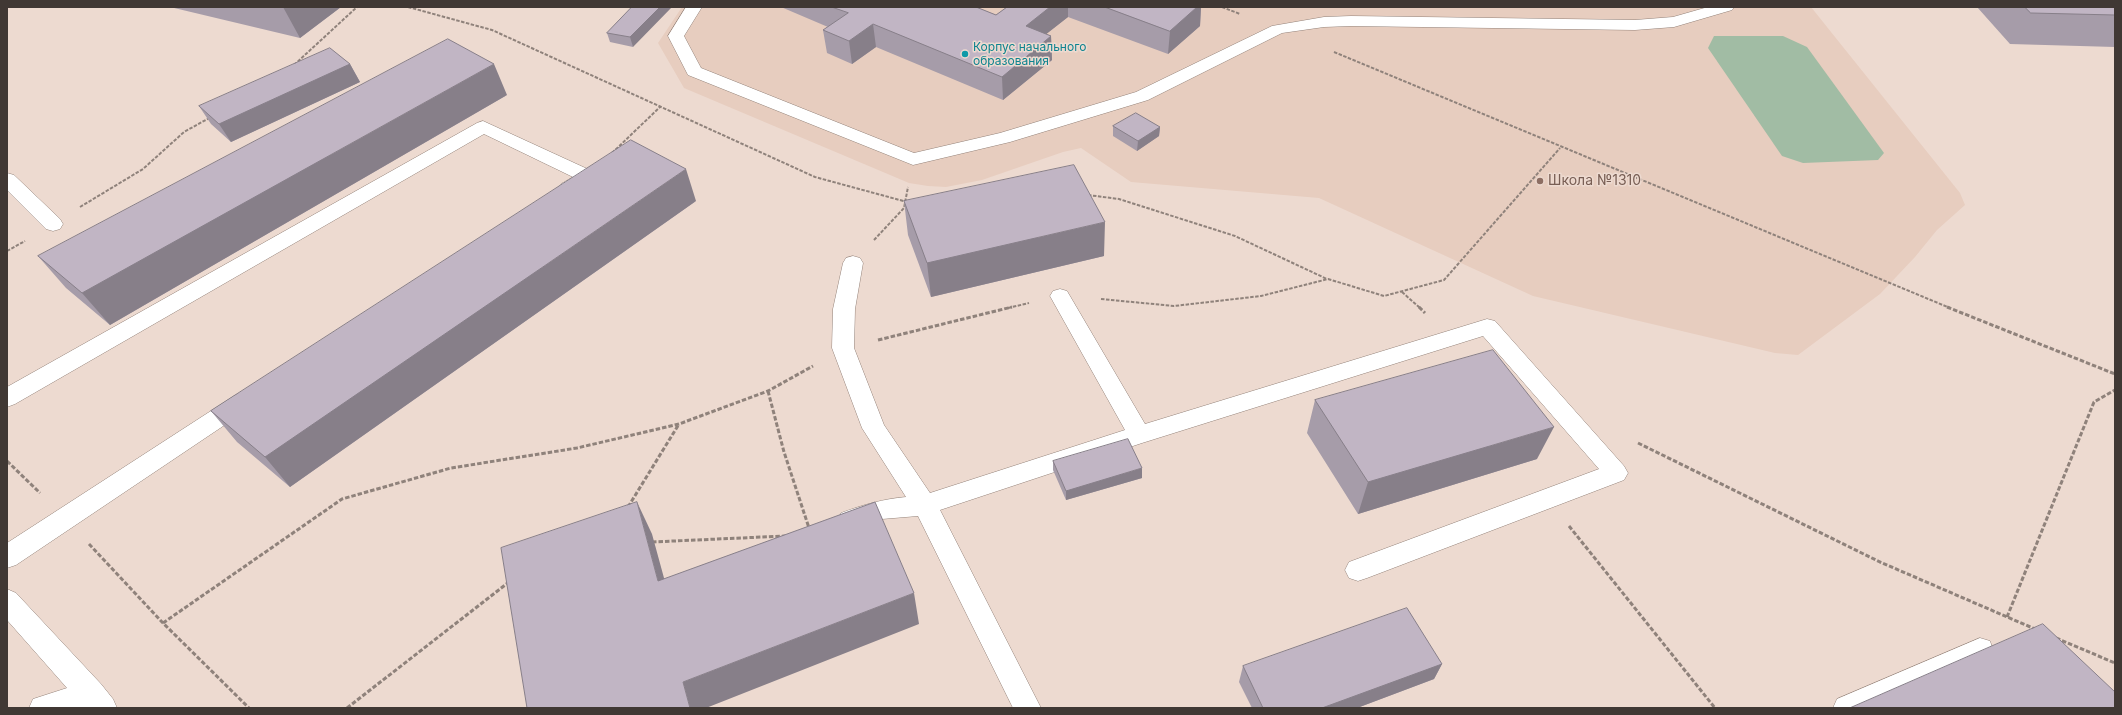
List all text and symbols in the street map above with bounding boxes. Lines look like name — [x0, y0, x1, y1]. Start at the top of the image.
place label: Корпус начального образования — [973, 40, 1086, 68]
marker: Корпус начального образования — [960, 49, 970, 59]
place label: Школа №1310 — [1548, 173, 1641, 189]
marker: Школа №1310 — [1535, 176, 1545, 186]

